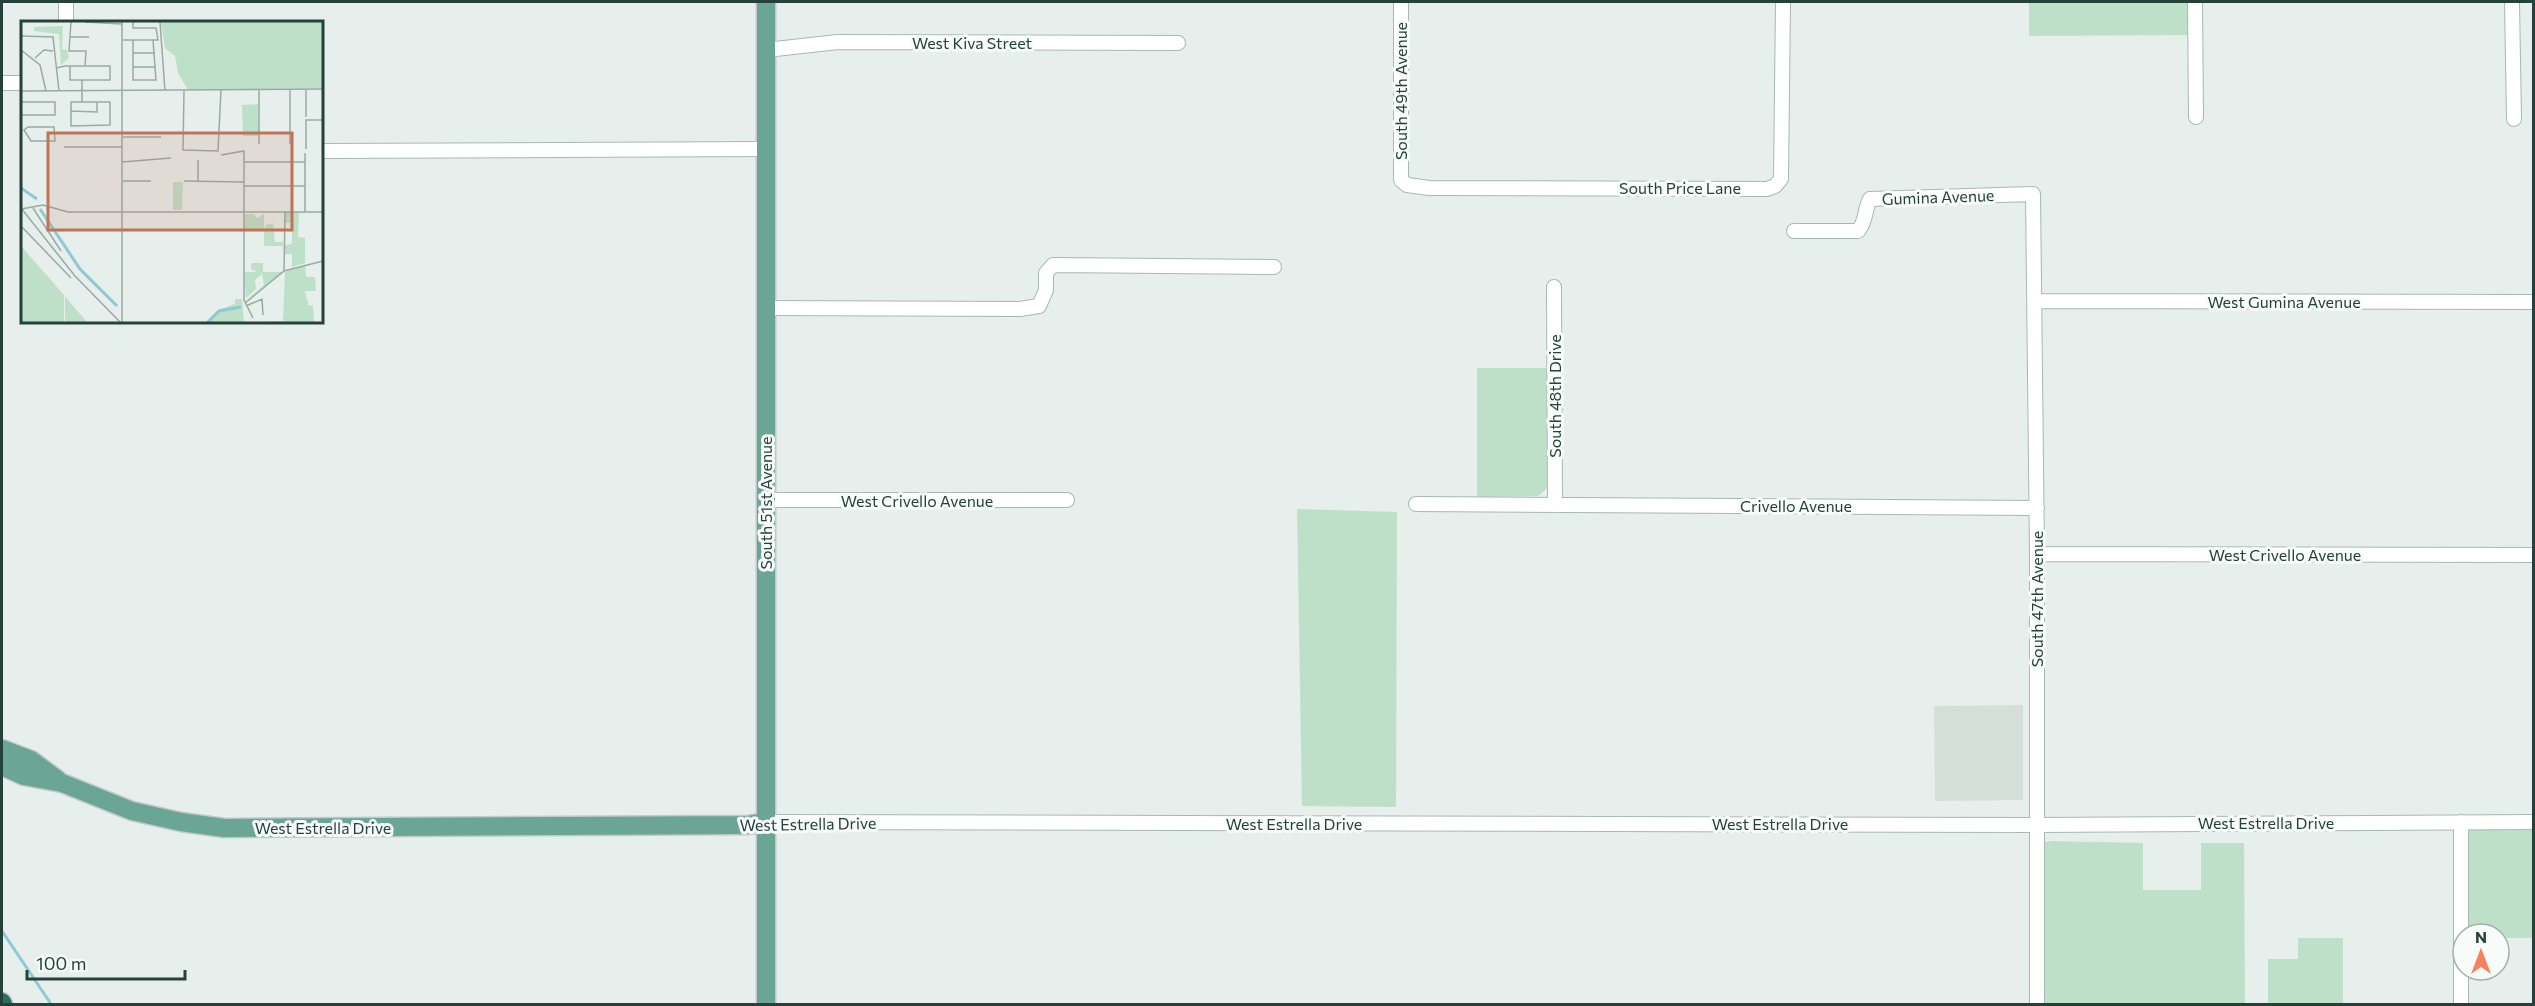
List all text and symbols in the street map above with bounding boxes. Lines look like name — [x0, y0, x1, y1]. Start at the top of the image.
inset map — [21, 21, 322, 322]
street label: South 49th Avenue — [1391, 22, 1410, 160]
street label: West Kiva Street — [912, 33, 1032, 52]
street label: South Price Lane — [1619, 178, 1741, 197]
street label: Gumina Avenue — [1881, 185, 1995, 208]
street label: West Gumina Avenue — [2207, 292, 2361, 311]
street label: South 48th Drive — [1545, 334, 1564, 458]
street label: South 51st Avenue — [756, 437, 775, 569]
street label: West Crivello Avenue — [841, 491, 993, 510]
street label: Crivello Avenue — [1740, 496, 1852, 515]
street label: South 47th Avenue — [2027, 531, 2046, 667]
street label: West Crivello Avenue — [2209, 545, 2361, 564]
street label: West Estrella Drive — [740, 813, 876, 834]
street label: West Estrella Drive — [2198, 813, 2334, 832]
street label: West Estrella Drive — [1226, 814, 1362, 833]
street label: West Estrella Drive — [1712, 814, 1848, 833]
street label: West Estrella Drive — [255, 818, 391, 837]
north arrow — [2451, 922, 2511, 982]
text: N — [2475, 927, 2487, 946]
scale bar — [27, 943, 184, 981]
text: 100 m — [36, 952, 86, 974]

